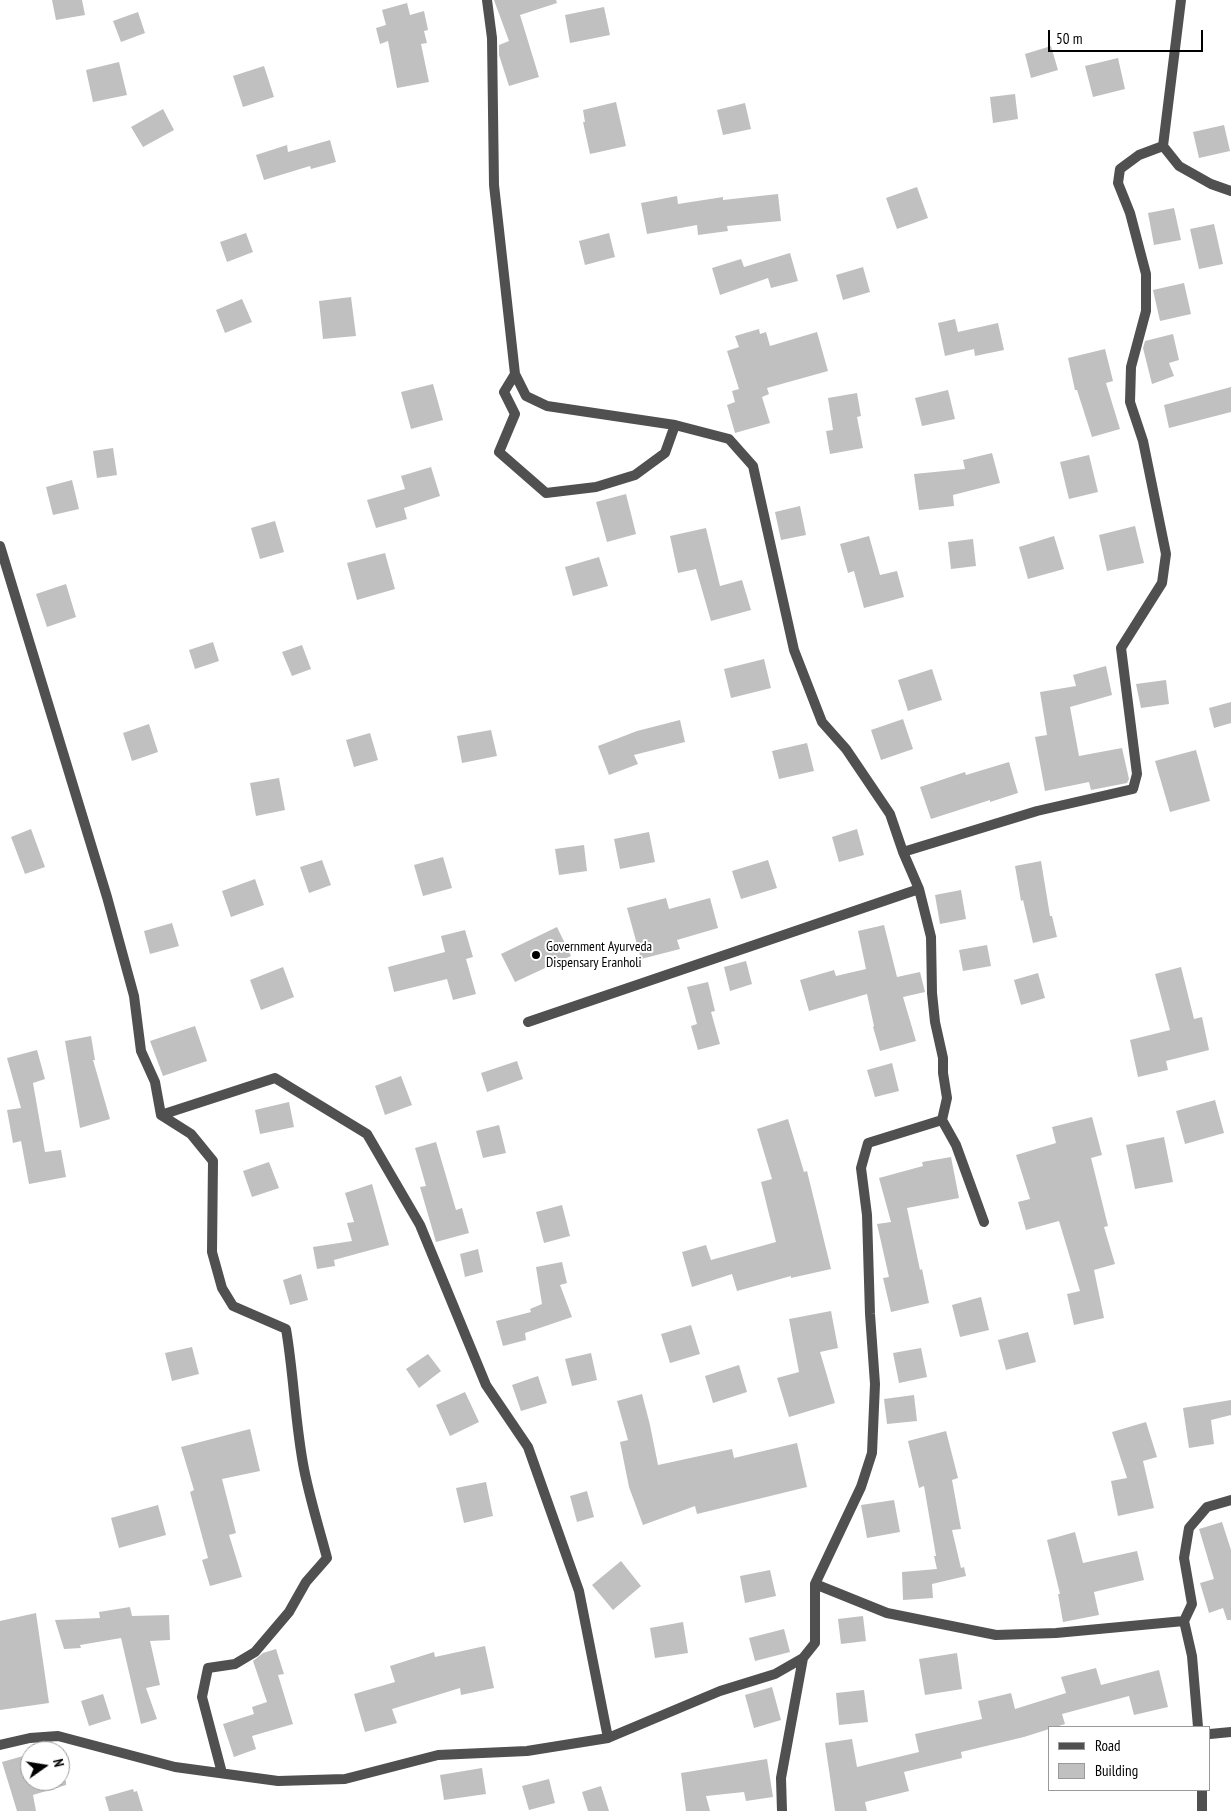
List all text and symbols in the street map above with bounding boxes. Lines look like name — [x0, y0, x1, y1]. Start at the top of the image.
scale bar — [1051, 20, 1206, 52]
text: 50 m — [1056, 29, 1082, 48]
place label: Government Ayurveda Dispensary Eranholi — [546, 939, 652, 972]
marker: Government Ayurveda Dispensary Eranholi — [530, 949, 542, 961]
legend — [1048, 1726, 1211, 1791]
text: Road — [1095, 1736, 1121, 1755]
north arrow — [20, 1741, 70, 1791]
text: N — [49, 1757, 68, 1769]
text: Building — [1095, 1761, 1138, 1780]

